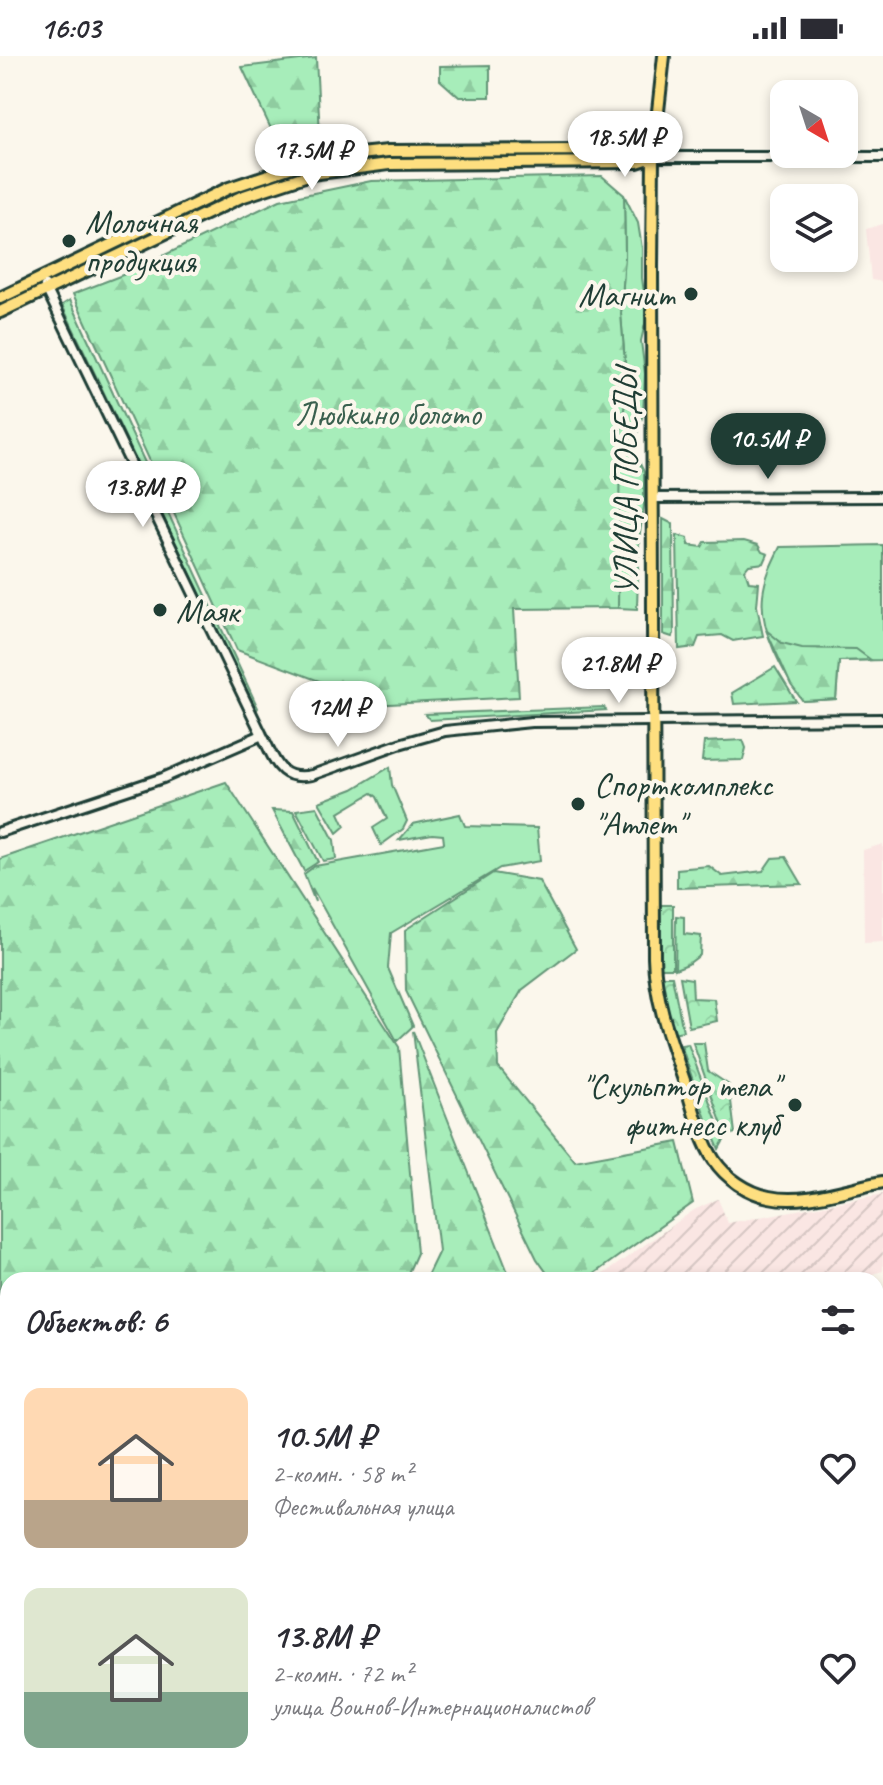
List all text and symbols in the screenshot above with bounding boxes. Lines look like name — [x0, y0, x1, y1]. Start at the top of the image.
text: 16:03 — [40, 9, 101, 47]
north arrow — [770, 80, 858, 168]
map controls — [770, 80, 858, 272]
pin: 18.5M ₽ — [551, 111, 699, 179]
text: 18.5M ₽ — [586, 120, 664, 153]
pin: 17.5M ₽ — [238, 124, 386, 192]
text: 17.5M ₽ — [273, 133, 351, 166]
button: layers — [770, 184, 858, 272]
place label: Молочная продукция — [85, 200, 199, 282]
marker: Молочная продукция — [60, 232, 78, 250]
place label: Магнит — [578, 273, 676, 316]
marker: Магнит — [682, 285, 700, 303]
street label: УЛИЦА ПОБЕДЫ — [604, 363, 647, 595]
park label: Любкино болото — [295, 392, 483, 435]
pin: 10.5M ₽ — [694, 413, 842, 481]
text: 10.5M ₽ — [729, 422, 807, 455]
pin: 13.8M ₽ — [69, 461, 217, 529]
text: 13.8M ₽ — [104, 470, 182, 503]
place label: Маяк — [176, 589, 242, 632]
marker: Маяк — [151, 601, 169, 619]
pin: 21.8M ₽ — [545, 637, 693, 705]
text: 21.8M ₽ — [580, 646, 658, 679]
pin: 12M ₽ — [282, 681, 394, 749]
text: 12M ₽ — [307, 690, 369, 723]
place label: Спорткомплекс "Атлет" — [594, 763, 774, 845]
marker: Спорткомплекс "Атлет" — [569, 795, 587, 813]
place label: "Скульптор тела" фитнесс клуб — [582, 1064, 786, 1146]
marker: "Скульптор тела" фитнесс клуб — [786, 1096, 804, 1114]
icon: filters — [816, 1298, 860, 1342]
text: Объектов: 6 — [24, 1299, 167, 1342]
text: 10.5M ₽ — [272, 1414, 375, 1457]
icon: home — [88, 1420, 184, 1516]
icon: heart — [816, 1446, 860, 1490]
text: 2-комн. · 58 m² — [272, 1457, 412, 1490]
text: Фестивальная улица — [272, 1490, 453, 1523]
text: 13.8M ₽ — [272, 1614, 375, 1657]
icon: home — [88, 1620, 184, 1716]
icon: heart — [816, 1646, 860, 1690]
text: 2-комн. · 72 m² — [272, 1657, 412, 1690]
text: улица Воинов-Интернационалистов — [272, 1690, 590, 1723]

